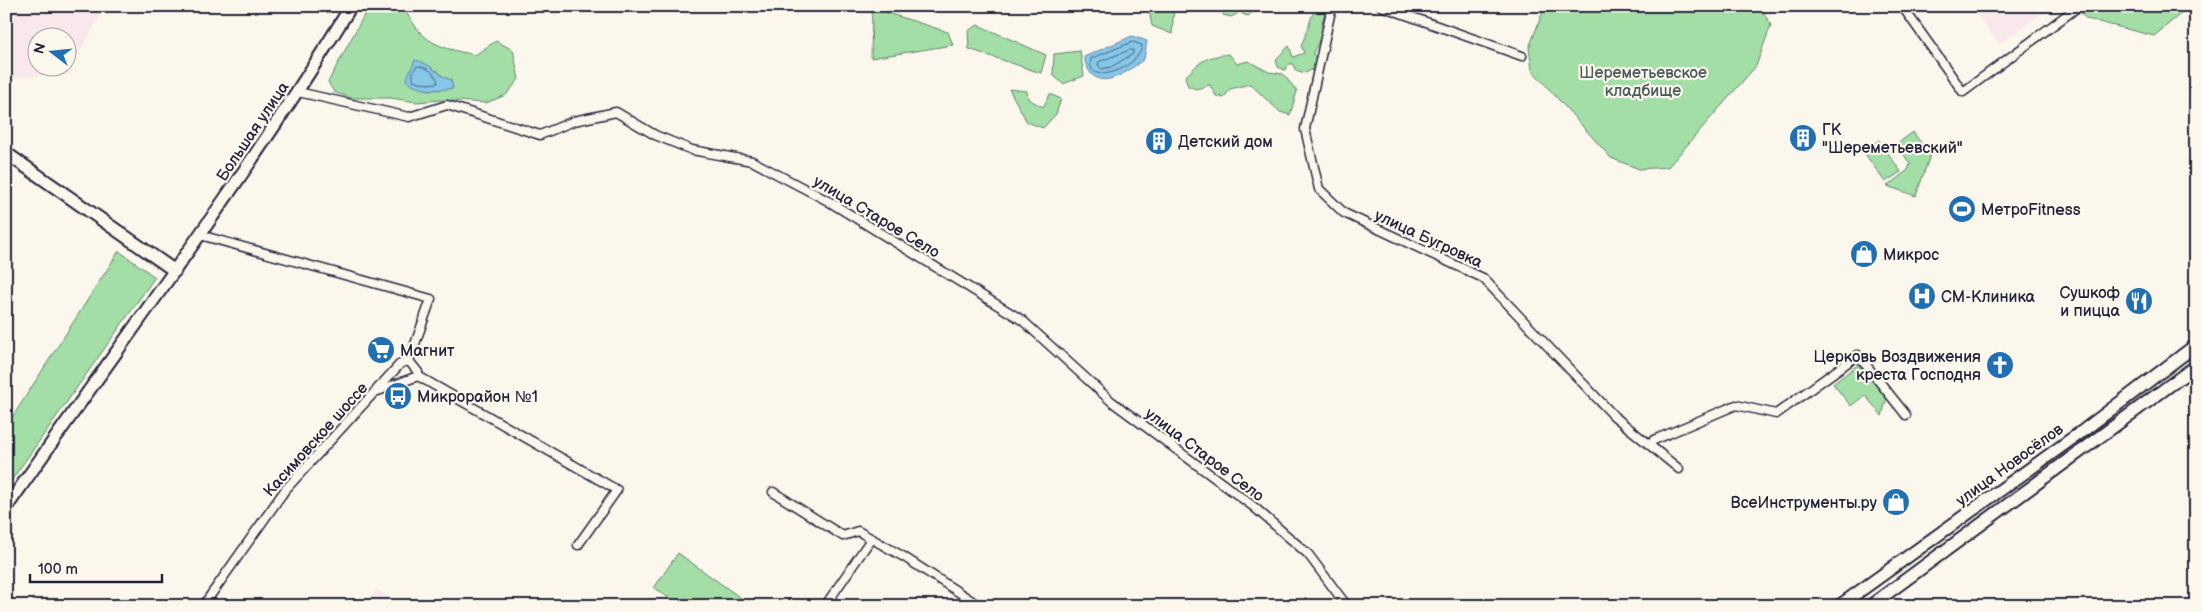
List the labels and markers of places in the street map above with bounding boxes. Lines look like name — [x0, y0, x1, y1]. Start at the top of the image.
place label: ГК "Шереметьевский" — [1822, 121, 1963, 158]
building icon: ГК "Шереметьевский" — [1788, 123, 1818, 153]
building icon: Детский дом — [1144, 126, 1174, 156]
place label: Детский дом — [1178, 133, 1273, 152]
sports icon: МетроFitness — [1947, 194, 1977, 224]
place label: МетроFitness — [1981, 201, 2081, 220]
shop icon: Микрос — [1849, 239, 1879, 269]
place label: Микрос — [1883, 246, 1939, 265]
hospital icon: СМ-Клиника — [1907, 281, 1937, 311]
place label: Сушкоф и пицца — [2059, 284, 2121, 321]
restaurant icon: Сушкоф и пицца — [2124, 286, 2154, 316]
place label: СМ-Клиника — [1941, 288, 2036, 307]
supermarket icon: Магнит — [366, 335, 396, 365]
place label: Магнит — [400, 342, 455, 361]
place label: Церковь Воздвижения креста Господня — [1814, 348, 1981, 385]
church icon: Церковь Воздвижения креста Господня — [1985, 350, 2015, 380]
bus stop icon: Микрорайон №1 — [383, 381, 413, 411]
place label: Микрорайон №1 — [417, 388, 538, 407]
shop icon: ВсеИнструменты.ру — [1881, 487, 1911, 517]
place label: ВсеИнструменты.ру — [1731, 494, 1878, 513]

